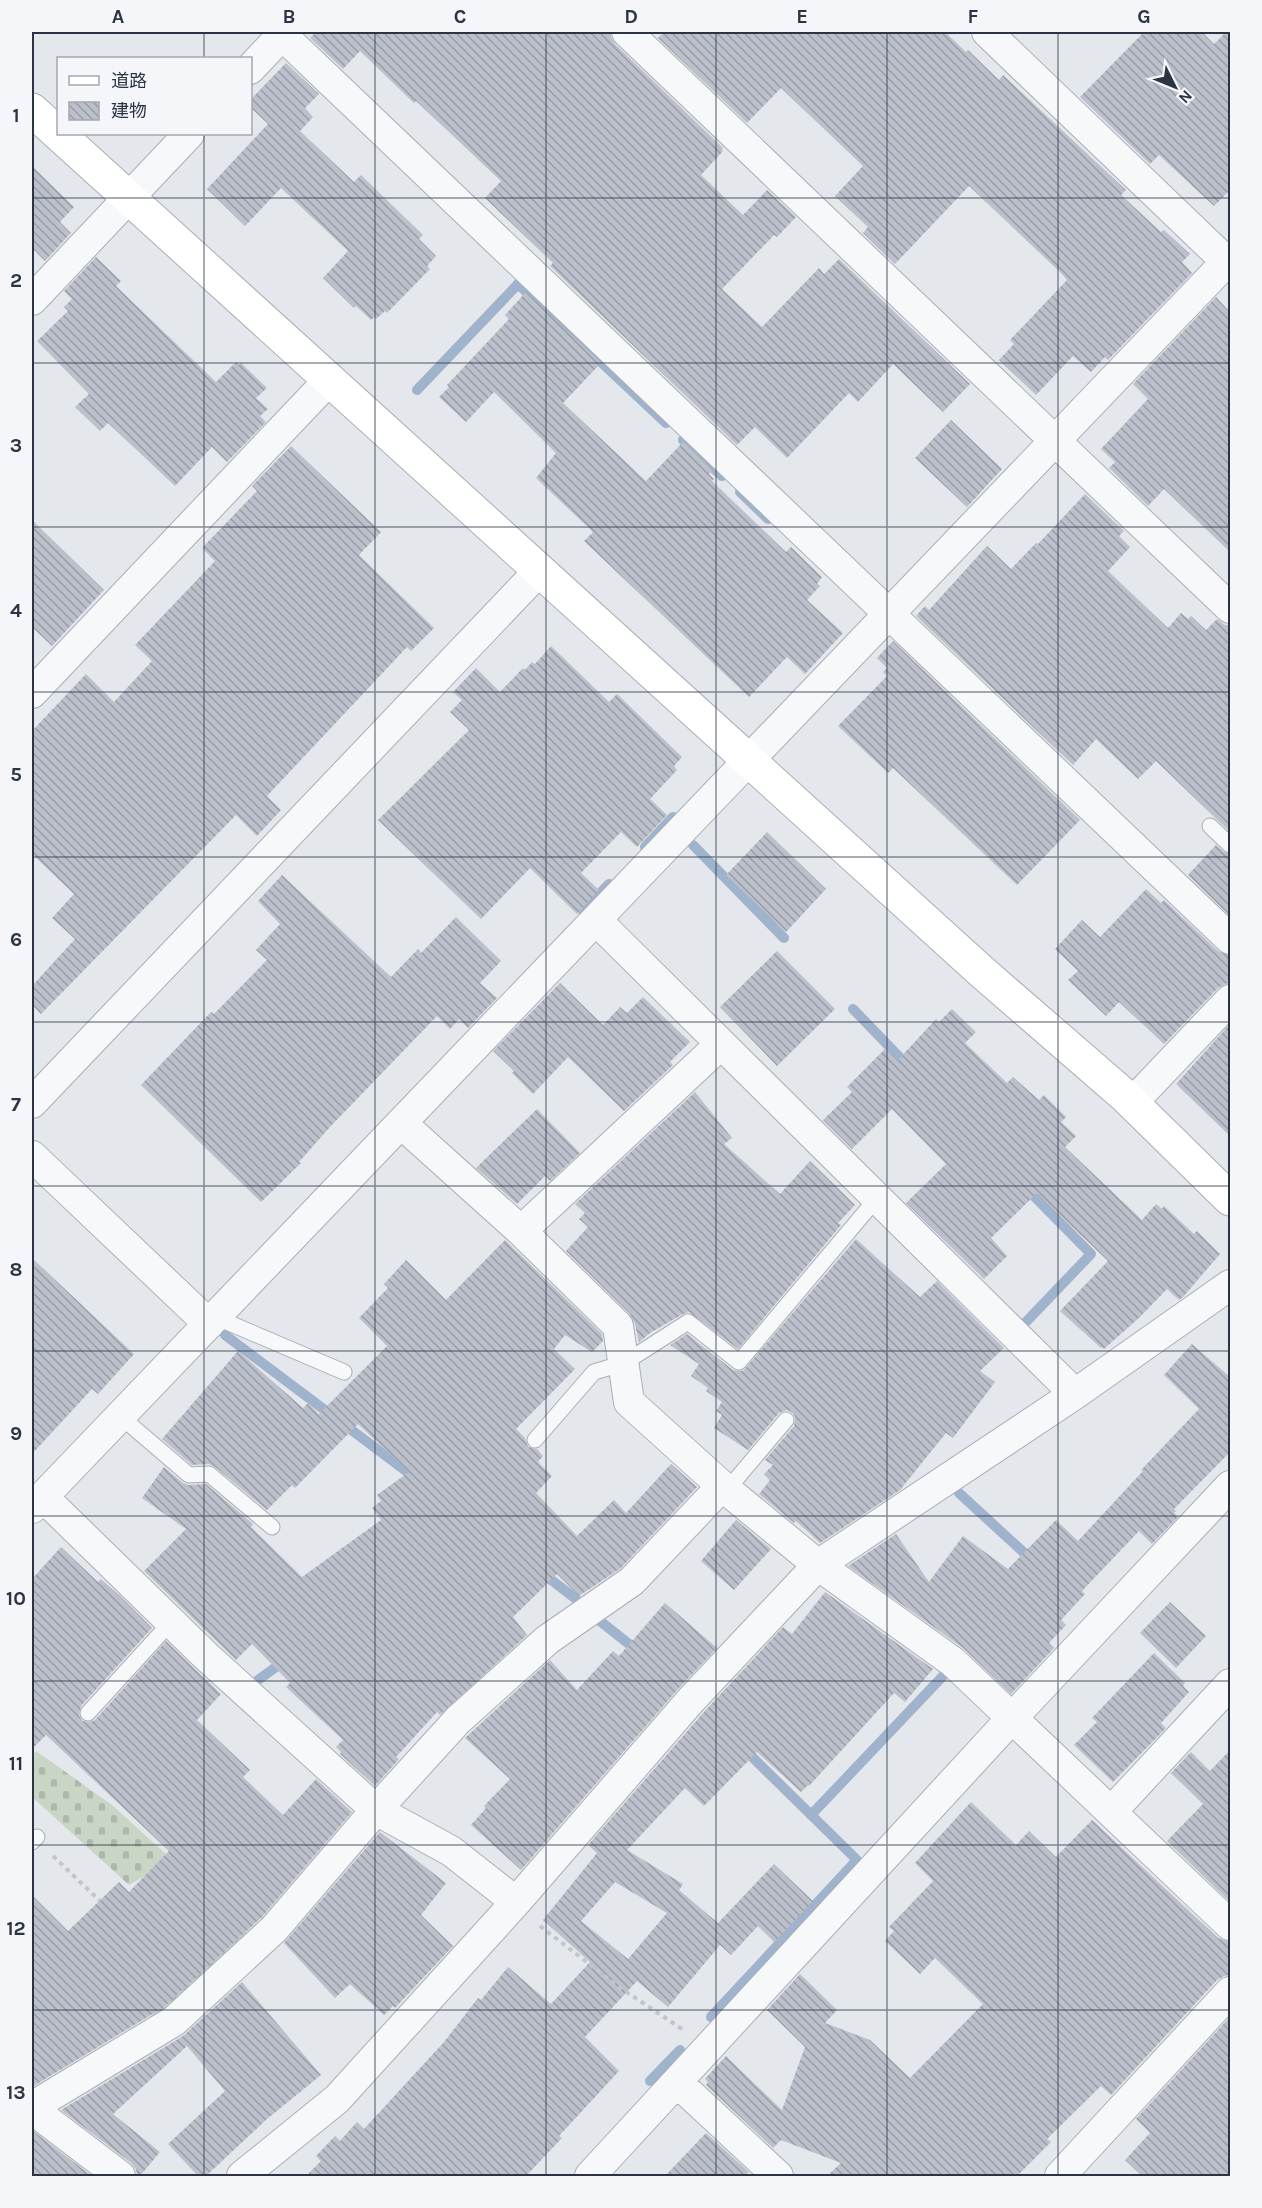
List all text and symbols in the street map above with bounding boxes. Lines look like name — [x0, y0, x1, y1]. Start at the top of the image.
text: A — [112, 5, 125, 28]
text: B — [283, 5, 295, 28]
text: C — [454, 5, 466, 28]
text: D — [624, 5, 638, 28]
text: E — [796, 5, 808, 28]
text: F — [968, 5, 979, 28]
text: G — [1137, 5, 1151, 28]
legend — [57, 57, 252, 135]
north arrow — [1145, 57, 1205, 117]
text: 道路 — [111, 70, 147, 92]
text: N — [1175, 86, 1196, 108]
text: 建物 — [111, 100, 147, 122]
text: 1 — [12, 104, 20, 127]
text: 2 — [10, 269, 22, 292]
text: 3 — [10, 434, 22, 457]
text: 4 — [10, 599, 22, 622]
text: 5 — [10, 763, 22, 786]
text: 6 — [10, 928, 22, 951]
text: 7 — [11, 1093, 21, 1116]
text: 8 — [10, 1258, 22, 1281]
text: 9 — [10, 1422, 22, 1445]
text: 10 — [6, 1587, 26, 1610]
text: 11 — [9, 1752, 23, 1775]
text: 12 — [6, 1917, 26, 1940]
text: 13 — [6, 2081, 26, 2104]

